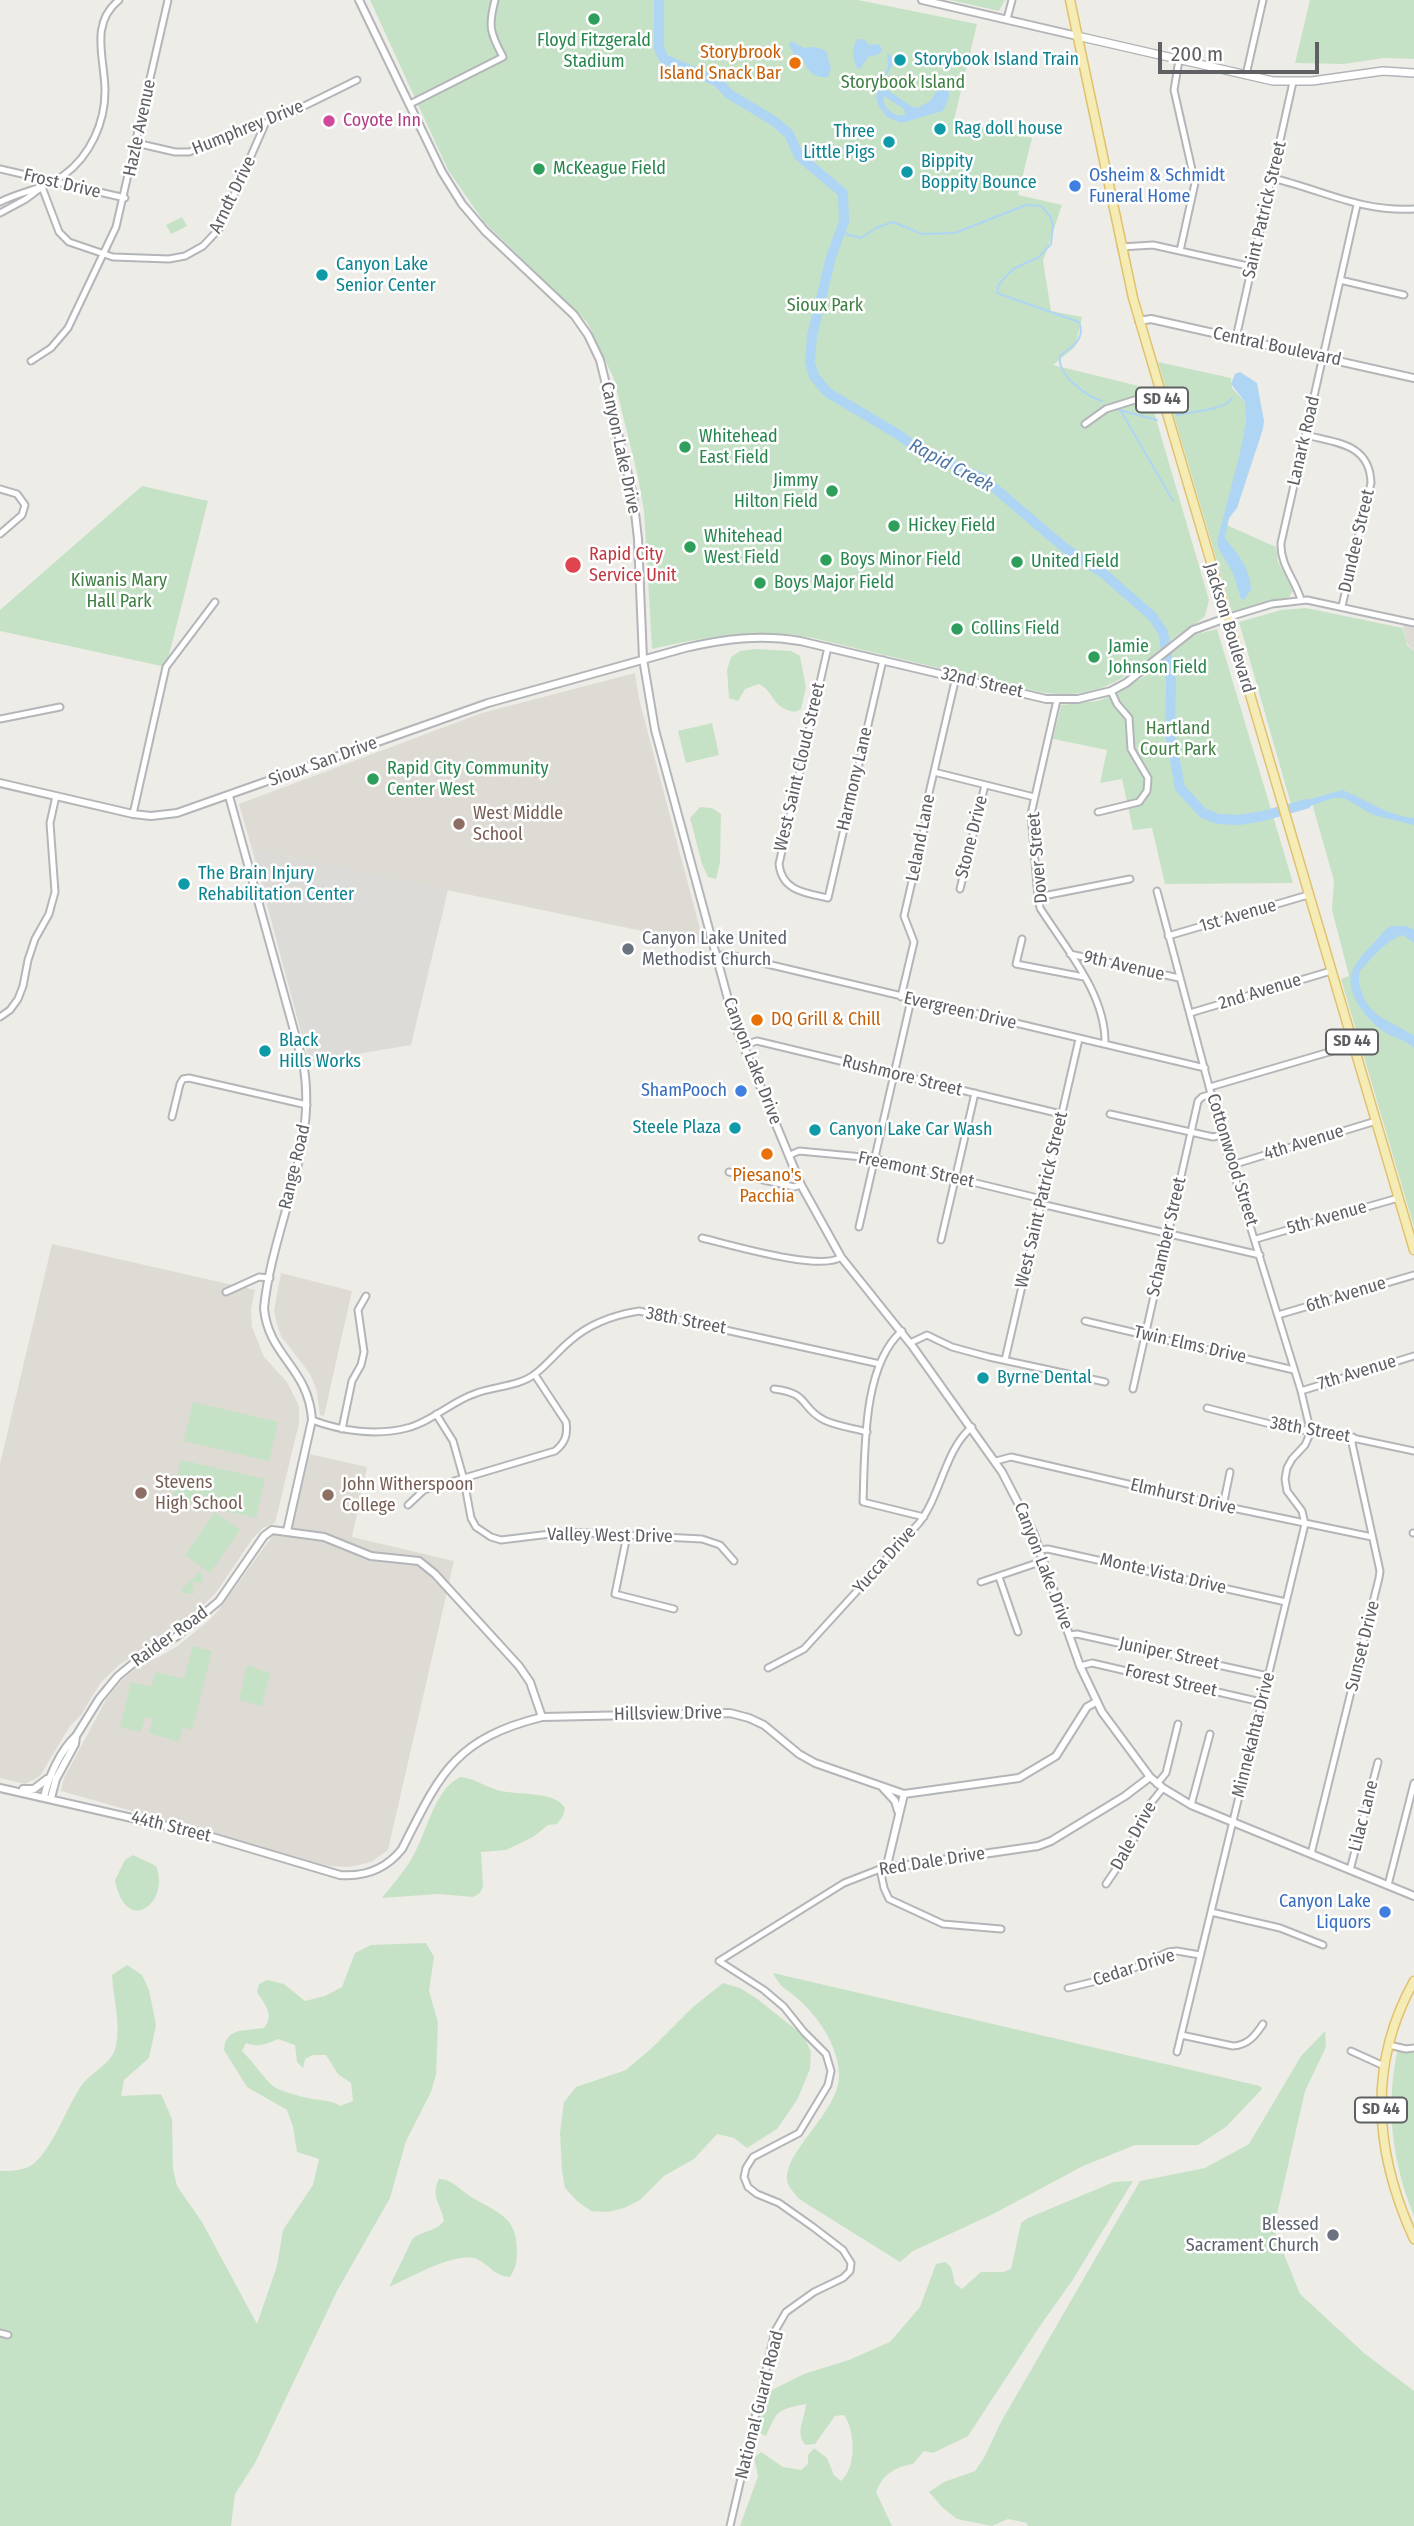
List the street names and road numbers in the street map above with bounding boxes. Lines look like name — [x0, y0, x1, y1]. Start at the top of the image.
street label: Hazle Avenue — [119, 77, 161, 179]
street label: Humphrey Drive — [189, 96, 307, 160]
street label: Saint Patrick Street — [1239, 139, 1291, 281]
street label: Arndt Drive — [205, 153, 261, 237]
street label: Frost Drive — [21, 165, 103, 203]
street label: Central Boulevard — [1211, 323, 1343, 371]
street label: Canyon Lake Drive — [595, 380, 645, 516]
road number: SD 44 — [1136, 388, 1188, 412]
street label: Lanark Road — [1283, 394, 1325, 488]
street label: Dundee Street — [1335, 487, 1379, 595]
street label: Jackson Boulevard — [1199, 560, 1259, 696]
street label: 32nd Street — [939, 663, 1025, 703]
street label: West Saint Cloud Street — [770, 681, 830, 853]
street label: Harmony Lane — [833, 725, 877, 833]
street label: Sioux San Drive — [266, 732, 380, 792]
street label: Leland Lane — [902, 793, 940, 883]
street label: Stone Drive — [951, 793, 993, 881]
street label: Dover Street — [1023, 812, 1053, 904]
street label: 1st Avenue — [1197, 895, 1279, 937]
street label: 9th Avenue — [1081, 946, 1167, 986]
street label: 2nd Avenue — [1216, 969, 1304, 1015]
street label: Evergreen Drive — [902, 988, 1018, 1034]
street label: Canyon Lake Drive — [718, 994, 786, 1128]
road number: SD 44 — [1326, 1030, 1378, 1054]
street label: Rushmore Street — [840, 1051, 964, 1101]
street label: Cottonwood Street — [1202, 1091, 1262, 1229]
street label: West Saint Patrick Street — [1011, 1110, 1073, 1290]
street label: 4th Avenue — [1261, 1121, 1347, 1165]
street label: Range Road — [275, 1122, 315, 1212]
street label: Freemont Street — [856, 1147, 976, 1193]
street label: Schamber Street — [1143, 1175, 1191, 1299]
street label: 5th Avenue — [1285, 1196, 1369, 1240]
street label: 6th Avenue — [1303, 1273, 1389, 1317]
street label: 38th Street — [644, 1303, 728, 1339]
street label: Twin Elms Drive — [1132, 1322, 1248, 1368]
street label: 7th Avenue — [1315, 1351, 1399, 1395]
street label: 38th Street — [1268, 1412, 1352, 1448]
street label: Elmhurst Drive — [1128, 1474, 1238, 1520]
street label: Canyon Lake Drive — [1009, 1499, 1077, 1633]
street label: Yucca Drive — [849, 1522, 921, 1598]
street label: Valley West Drive — [547, 1524, 673, 1548]
street label: Monte Vista Drive — [1098, 1549, 1228, 1599]
street label: Sunset Drive — [1341, 1598, 1385, 1694]
street label: Raider Road — [128, 1602, 212, 1672]
street label: Juniper Street — [1117, 1633, 1221, 1675]
street label: Forest Street — [1123, 1660, 1219, 1702]
street label: Minnekahta Drive — [1228, 1670, 1280, 1800]
street label: Hillsview Drive — [614, 1702, 722, 1726]
street label: Lilac Lane — [1345, 1778, 1383, 1854]
street label: Dale Drive — [1106, 1798, 1162, 1874]
street label: 44th Street — [129, 1807, 213, 1847]
street label: Red Dale Drive — [877, 1843, 987, 1881]
street label: Cedar Drive — [1090, 1945, 1178, 1991]
road number: SD 44 — [1355, 2098, 1407, 2122]
street label: National Guard Road — [731, 2329, 789, 2481]

